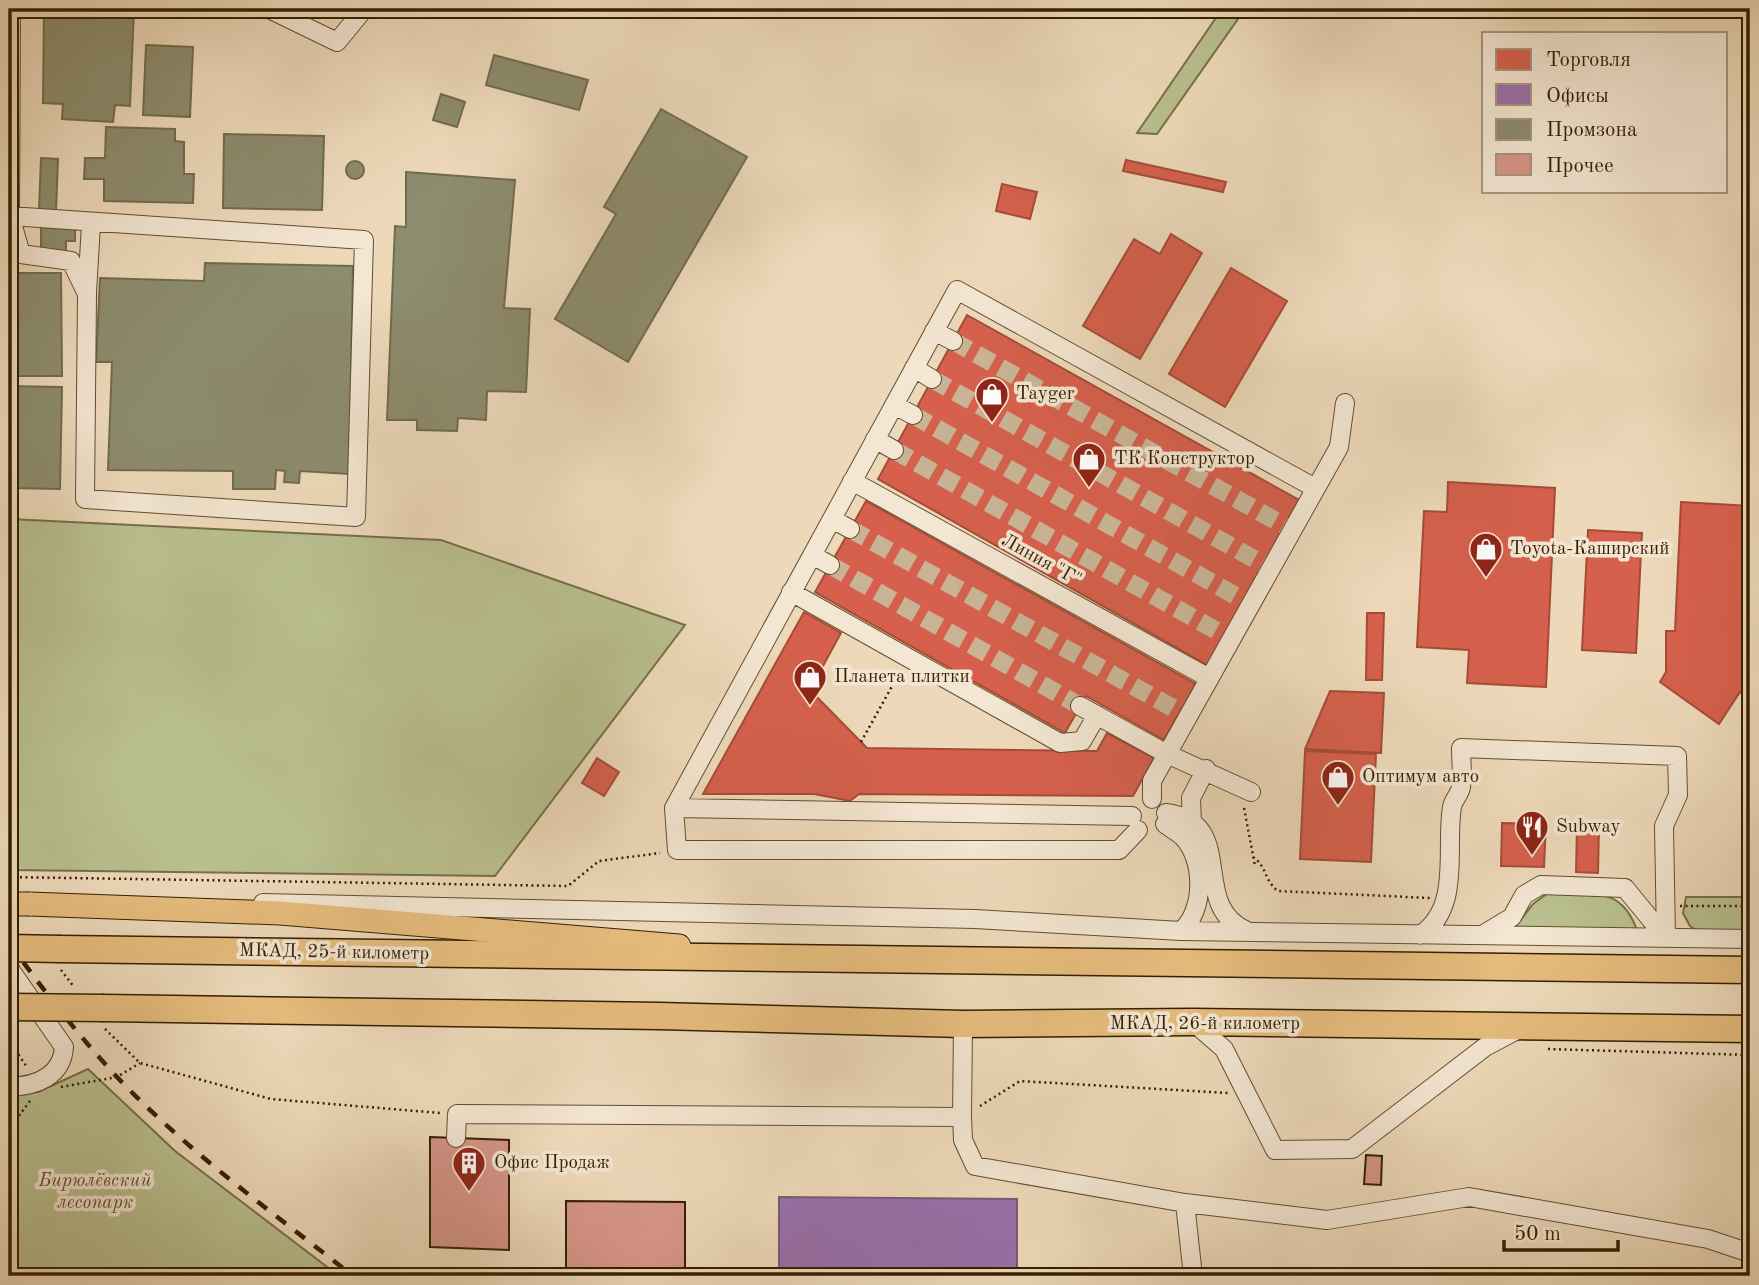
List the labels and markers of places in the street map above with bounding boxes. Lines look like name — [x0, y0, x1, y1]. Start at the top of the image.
shop icon: Tayger — [973, 375, 1011, 424]
place label: Tayger — [1016, 385, 1075, 404]
shop icon: ТК Конструктор — [1070, 440, 1108, 489]
place label: ТК Конструктор — [1114, 450, 1255, 469]
shop icon: Toyota-Каширский — [1467, 530, 1505, 579]
place label: Toyota-Каширский — [1510, 540, 1669, 559]
shop icon: Планета плитки — [791, 658, 829, 707]
place label: Планета плитки — [834, 668, 970, 687]
shop icon: Оптимум авто — [1319, 758, 1357, 807]
place label: Оптимум авто — [1362, 768, 1479, 787]
restaurant icon: Subway — [1513, 808, 1551, 857]
place label: Subway — [1556, 818, 1621, 837]
building icon: Офис Продаж — [450, 1144, 488, 1193]
place label: Офис Продаж — [494, 1154, 610, 1173]

